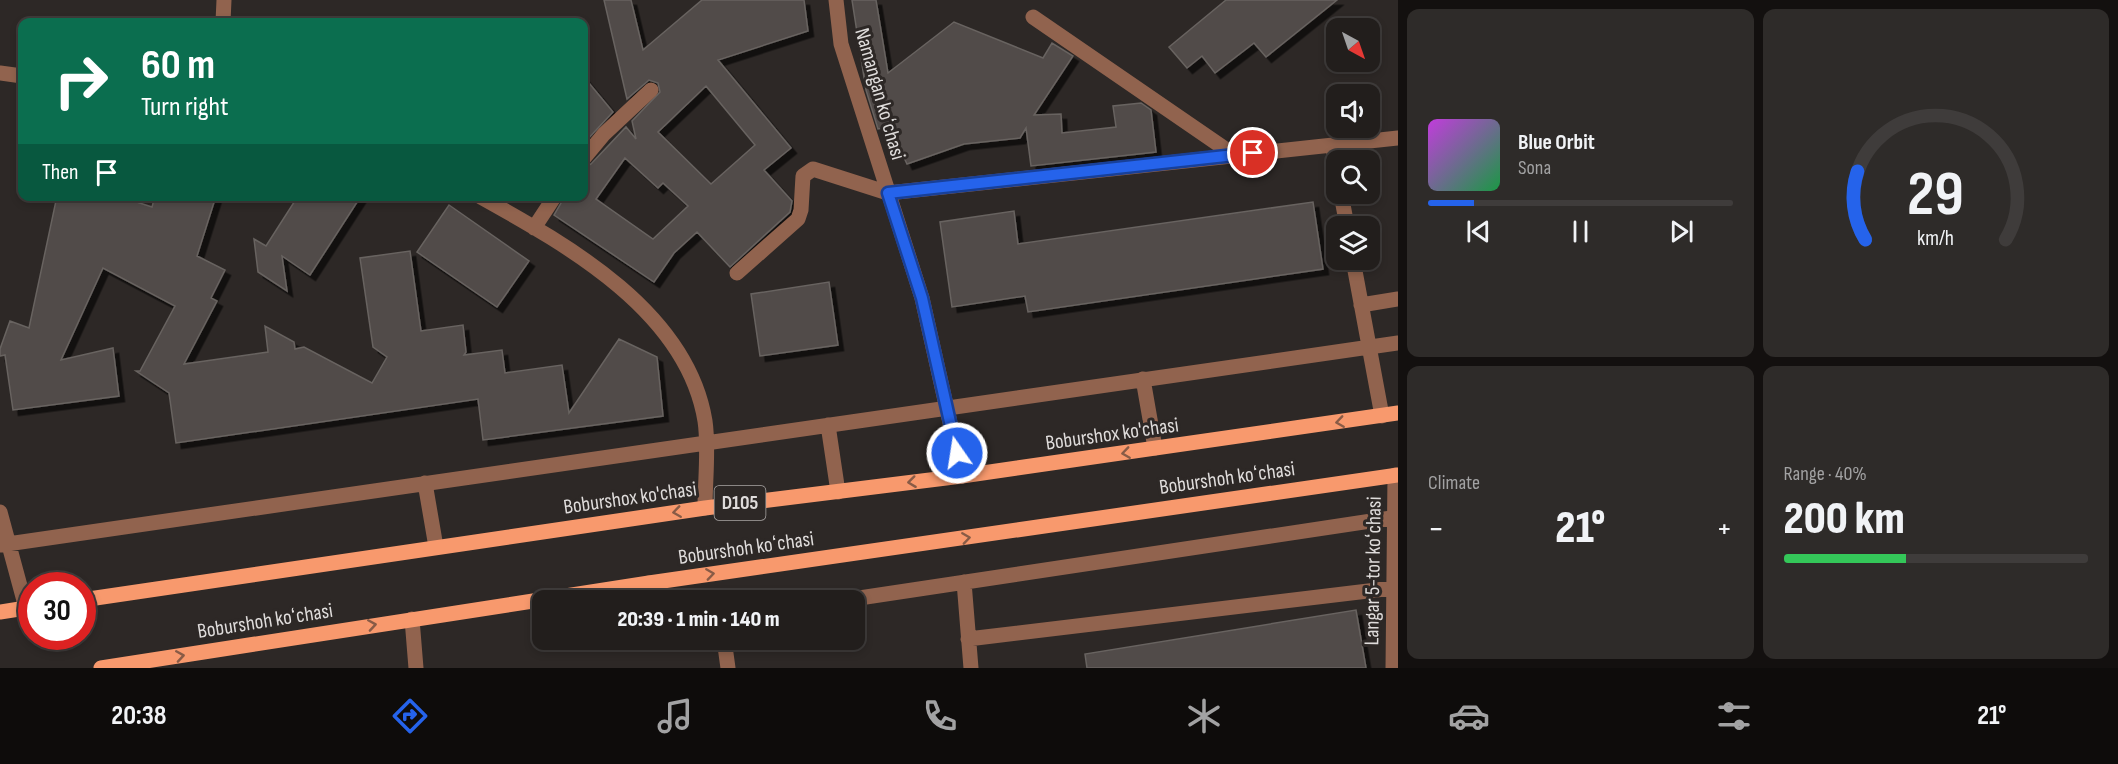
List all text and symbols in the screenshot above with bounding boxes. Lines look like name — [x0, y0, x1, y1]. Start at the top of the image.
north arrow — [1326, 18, 1380, 72]
map controls — [1326, 18, 1380, 270]
street label: Namangan koʻchasi — [849, 25, 911, 163]
text: 60 m — [141, 40, 215, 91]
icon: right — [42, 42, 120, 120]
button: sound — [1326, 84, 1380, 138]
text: Turn right — [141, 91, 228, 123]
pin — [1227, 127, 1278, 178]
text: Blue Orbit — [1518, 129, 1595, 156]
icon: arrive — [1236, 136, 1269, 169]
button: search — [1326, 150, 1380, 204]
icon: arrive — [90, 156, 123, 189]
text: Sona — [1518, 156, 1551, 180]
text: 29 — [1907, 158, 1964, 233]
text: Then — [42, 159, 78, 186]
icon: previous — [1462, 215, 1495, 248]
icon: pause — [1564, 215, 1597, 248]
icon: next — [1665, 215, 1698, 248]
button: layers — [1326, 216, 1380, 270]
text: km/h — [1917, 227, 1954, 252]
street label: Boburshox ko'chasi — [1044, 412, 1180, 456]
one-way arrow — [1335, 415, 1345, 427]
position arrow — [925, 421, 989, 485]
one-way arrow — [1122, 446, 1131, 458]
street label: Boburshoh koʻchasi — [1158, 456, 1296, 500]
text: Range · 40% — [1784, 462, 1867, 486]
text: Climate — [1428, 471, 1480, 495]
street label: Boburshox ko'chasi — [562, 476, 698, 520]
one-way arrow — [908, 476, 917, 488]
road number: D105 — [714, 486, 766, 520]
text: 200 km — [1784, 492, 1905, 547]
street label: Langar 5-tor koʻchasi — [1359, 496, 1387, 646]
text: 21° — [1555, 501, 1605, 556]
one-way arrow — [673, 505, 682, 517]
text: − — [1428, 509, 1444, 549]
text: + — [1716, 509, 1733, 549]
street label: Boburshoh koʻchasi — [677, 526, 815, 570]
one-way arrow — [961, 532, 970, 544]
one-way arrow — [706, 568, 715, 581]
speed limit sign: 30 — [18, 572, 96, 650]
street label: Boburshoh koʻchasi — [195, 598, 335, 644]
text: 20:39 · 1 min · 140 m — [617, 606, 780, 633]
one-way arrow — [368, 620, 377, 632]
one-way arrow — [175, 650, 184, 662]
icon: directions — [389, 695, 431, 737]
icon: music — [654, 695, 696, 737]
icon: phone — [919, 695, 961, 737]
icon: climate — [1183, 695, 1225, 737]
icon: car — [1448, 695, 1490, 737]
icon: filters — [1713, 695, 1755, 737]
text: 20:38 — [111, 700, 167, 732]
text: 21° — [1977, 700, 2007, 732]

